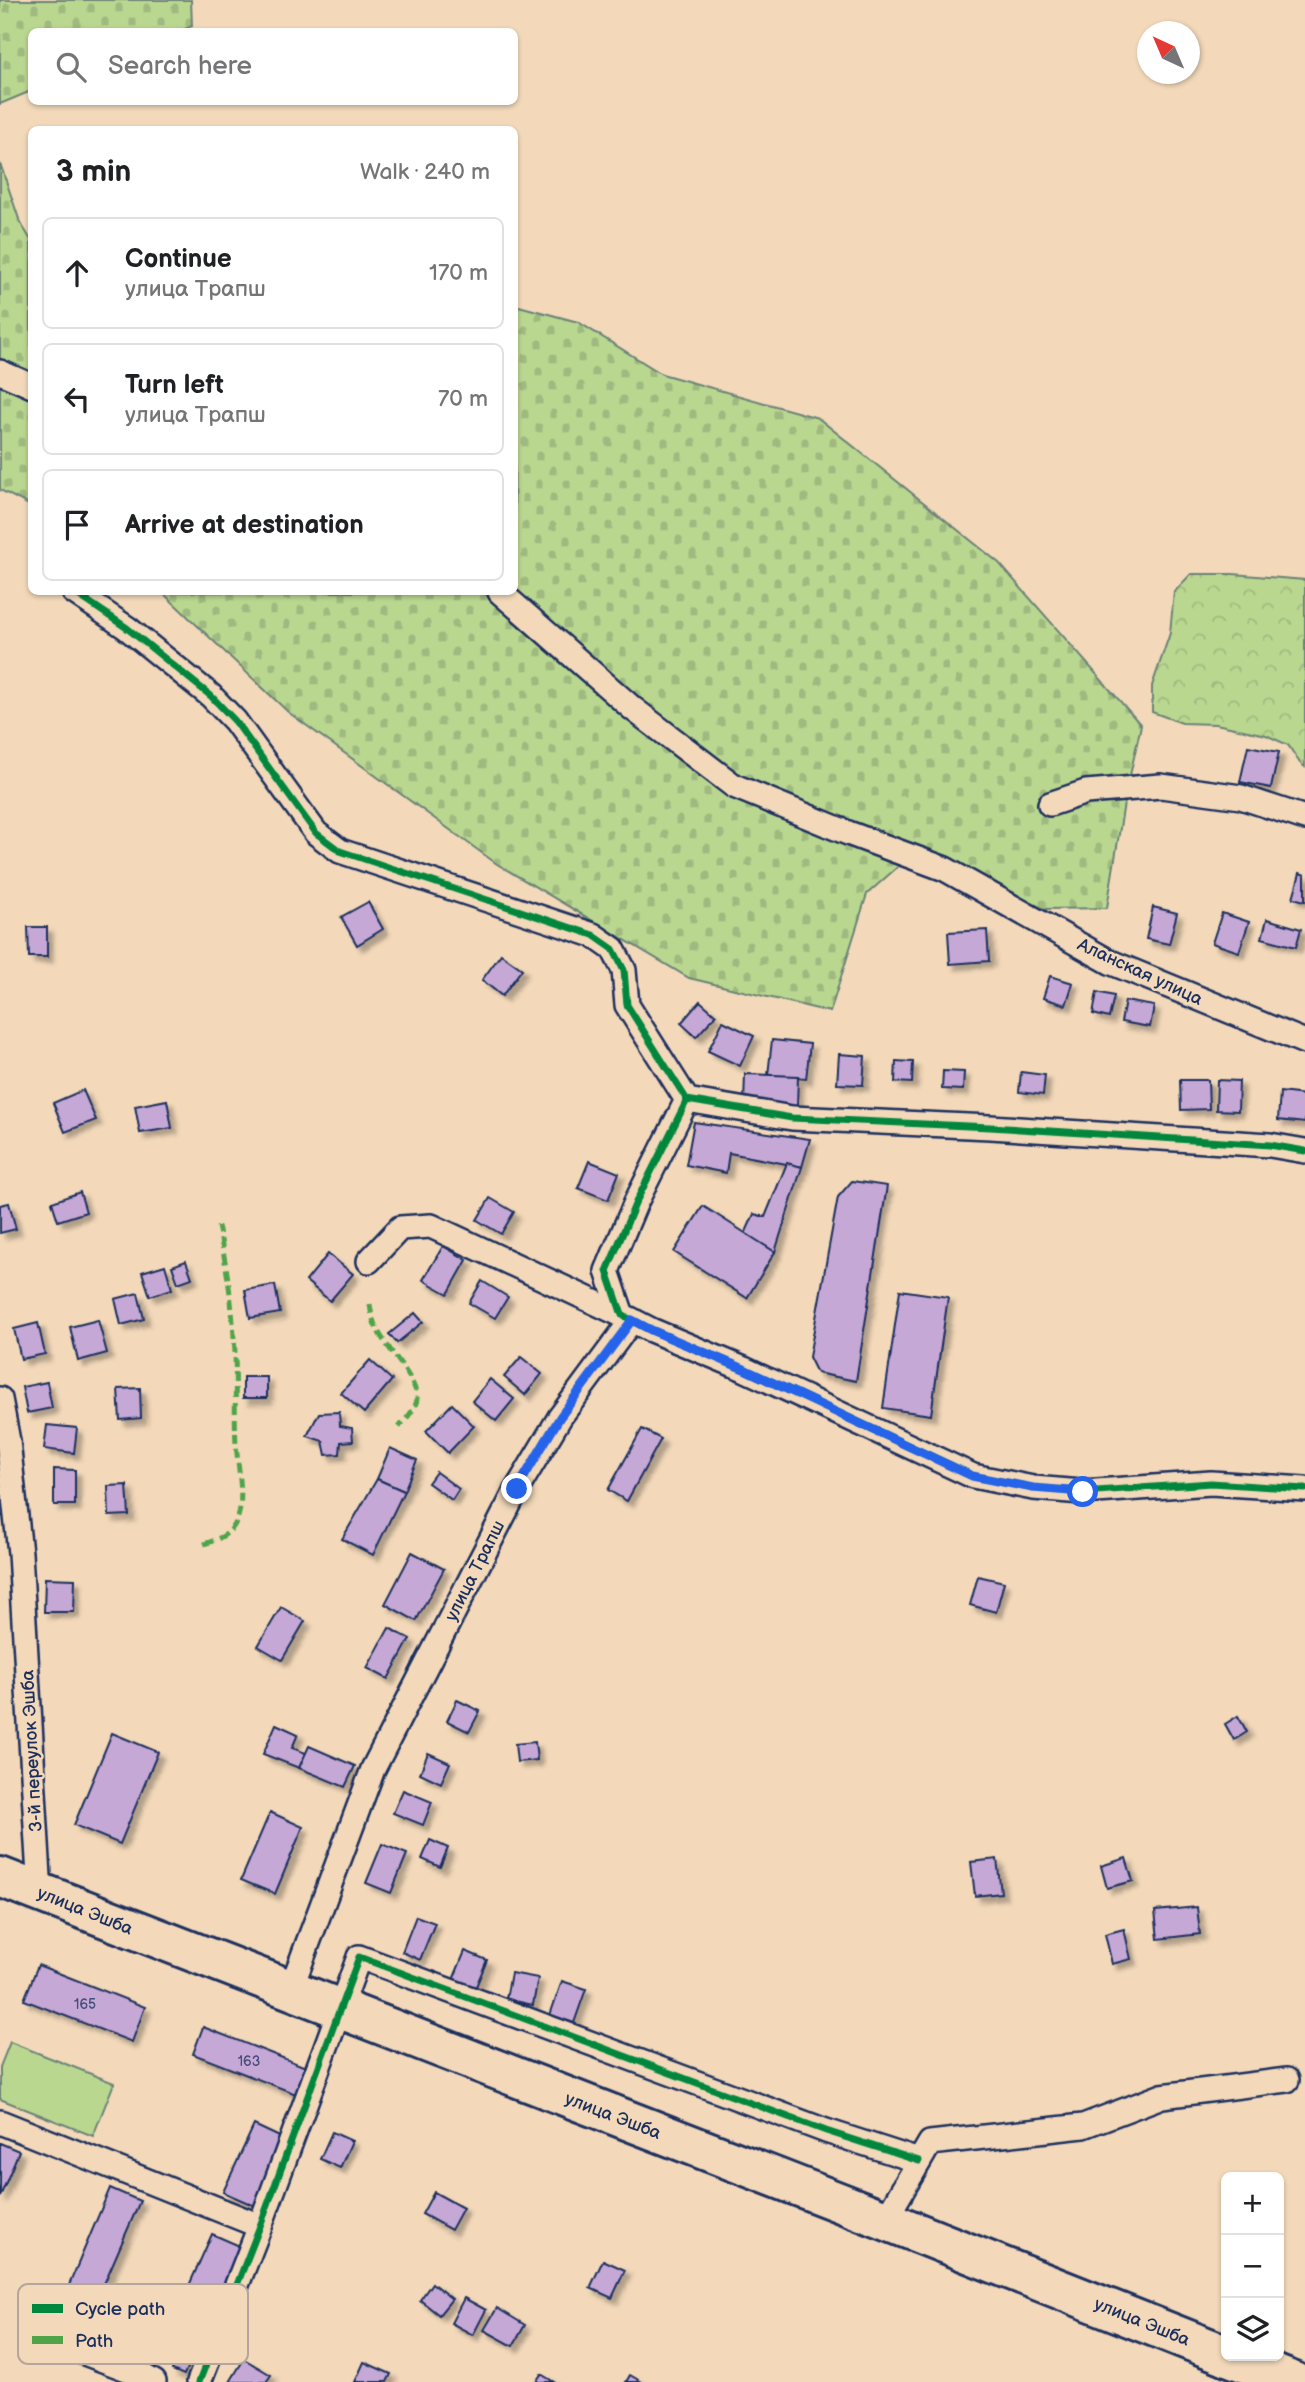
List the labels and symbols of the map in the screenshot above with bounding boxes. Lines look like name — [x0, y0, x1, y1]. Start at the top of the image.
north arrow — [1137, 21, 1200, 84]
street label: Аланская улица — [1073, 933, 1206, 1010]
route end — [501, 1473, 532, 1504]
route start — [1067, 1476, 1098, 1507]
street label: улица Трапш — [441, 1517, 509, 1625]
street label: 3-й переулок Эшба — [17, 1669, 47, 1833]
street label: улица Эшба — [34, 1882, 136, 1940]
house number: 165 — [74, 1996, 96, 2013]
house number: 163 — [238, 2053, 260, 2070]
street label: улица Эшба — [562, 2088, 664, 2144]
legend — [18, 2284, 248, 2364]
street label: улица Эшба — [1091, 2293, 1193, 2351]
text: Cycle path — [75, 2298, 165, 2321]
text: Path — [75, 2330, 113, 2353]

